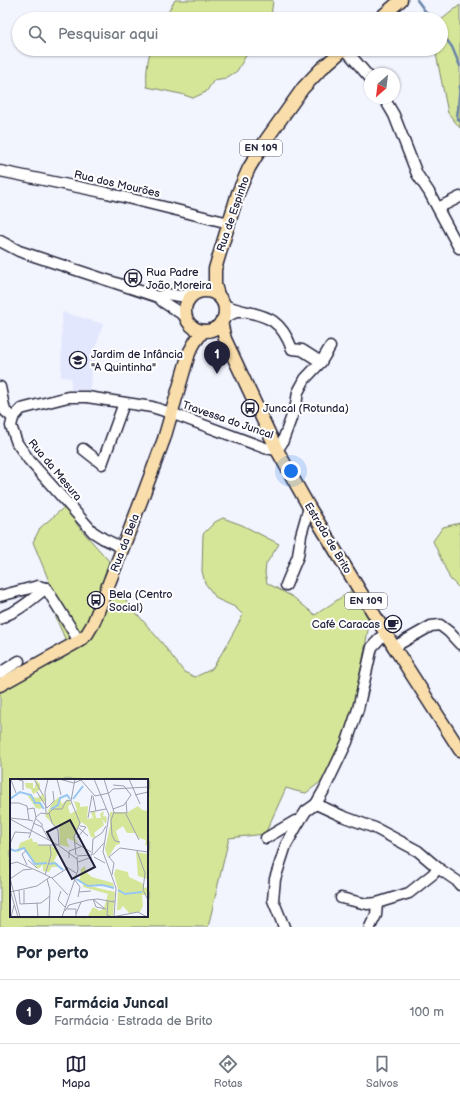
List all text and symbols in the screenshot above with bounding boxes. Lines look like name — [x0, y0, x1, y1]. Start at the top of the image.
search box — [12, 12, 448, 56]
icon: search — [26, 23, 48, 45]
text: Pesquisar aqui — [58, 25, 158, 44]
north arrow — [364, 68, 400, 104]
road number: EN 109 — [240, 140, 282, 156]
street label: Rua dos Mourões — [73, 168, 162, 200]
street label: Rua de Espinho — [214, 174, 252, 254]
place label: Rua Padre João Moreira — [146, 266, 212, 292]
bus stop icon: Rua Padre João Moreira — [123, 268, 143, 288]
pin: 1 — [204, 341, 230, 374]
place label: Jardim de Infância "A Quintinha" — [91, 348, 183, 374]
school or university icon: Jardim de Infância "A Quintinha" — [68, 350, 88, 370]
street label: Travessa do Juncal — [181, 398, 275, 442]
bus stop icon: Juncal (Rotunda) — [240, 398, 260, 418]
place label: Juncal (Rotunda) — [263, 402, 349, 415]
street label: Rua da Mesura — [26, 437, 84, 503]
your location — [281, 461, 301, 481]
street label: Estrada de Brito — [302, 500, 354, 576]
street label: Rua da Bela — [108, 512, 142, 574]
place label: Bela (Centro Social) — [109, 588, 173, 614]
bus stop icon: Bela (Centro Social) — [86, 590, 106, 610]
road number: EN 109 — [345, 593, 387, 609]
cafe icon: Café Caracas — [383, 614, 403, 634]
place label: Café Caracas — [312, 618, 381, 631]
inset map — [10, 779, 148, 917]
text: Por perto — [16, 943, 89, 963]
text: Farmácia Juncal — [54, 994, 168, 1013]
text: 1 — [26, 1004, 32, 1020]
text: 100 m — [409, 1004, 444, 1020]
text: Farmácia · Estrada de Brito — [54, 1013, 213, 1029]
tab: Mapa — [62, 1053, 90, 1090]
tab: Rotas — [214, 1053, 242, 1090]
tab: Salvos — [366, 1053, 398, 1090]

